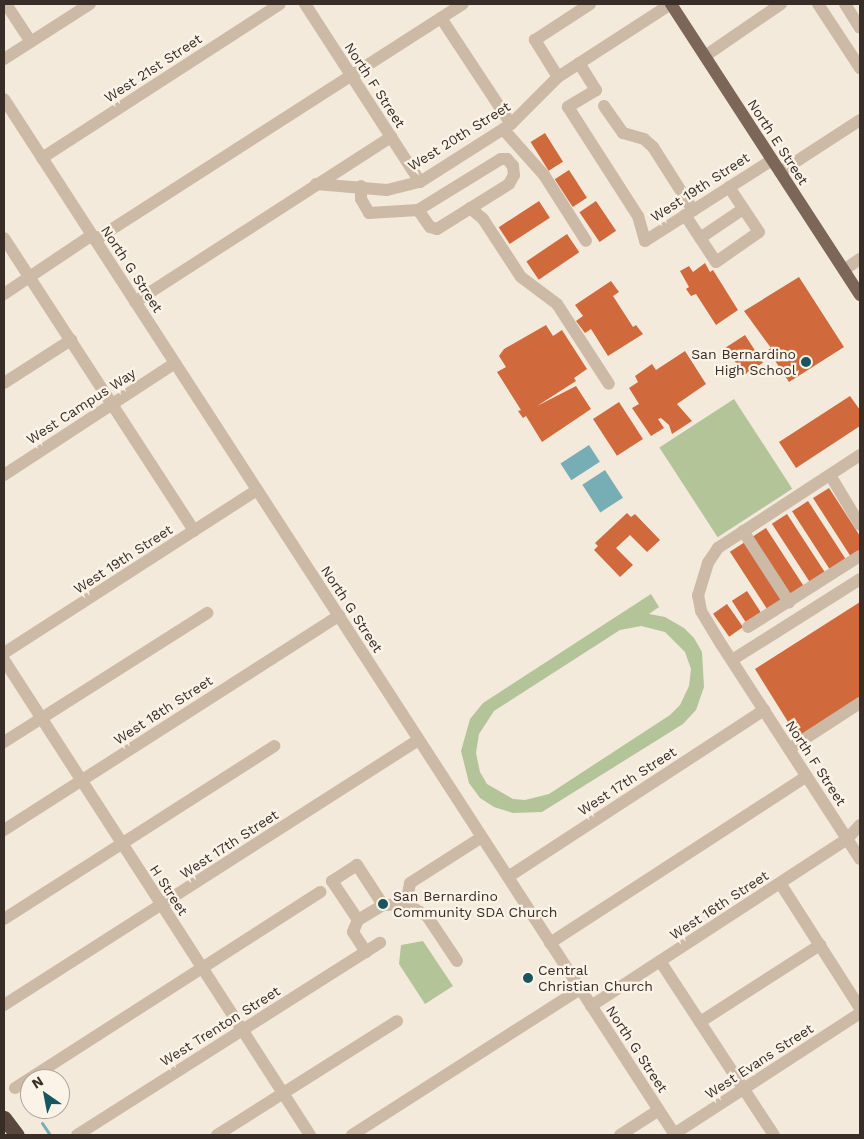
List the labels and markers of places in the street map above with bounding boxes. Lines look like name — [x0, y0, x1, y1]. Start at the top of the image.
place label: San Bernardino High School — [691, 346, 796, 378]
marker: San Bernardino High School — [800, 356, 812, 368]
place label: San Bernardino Community SDA Church — [393, 888, 558, 920]
marker: San Bernardino Community SDA Church — [377, 898, 389, 910]
place label: Central Christian Church — [538, 962, 653, 994]
marker: Central Christian Church — [522, 972, 534, 984]

